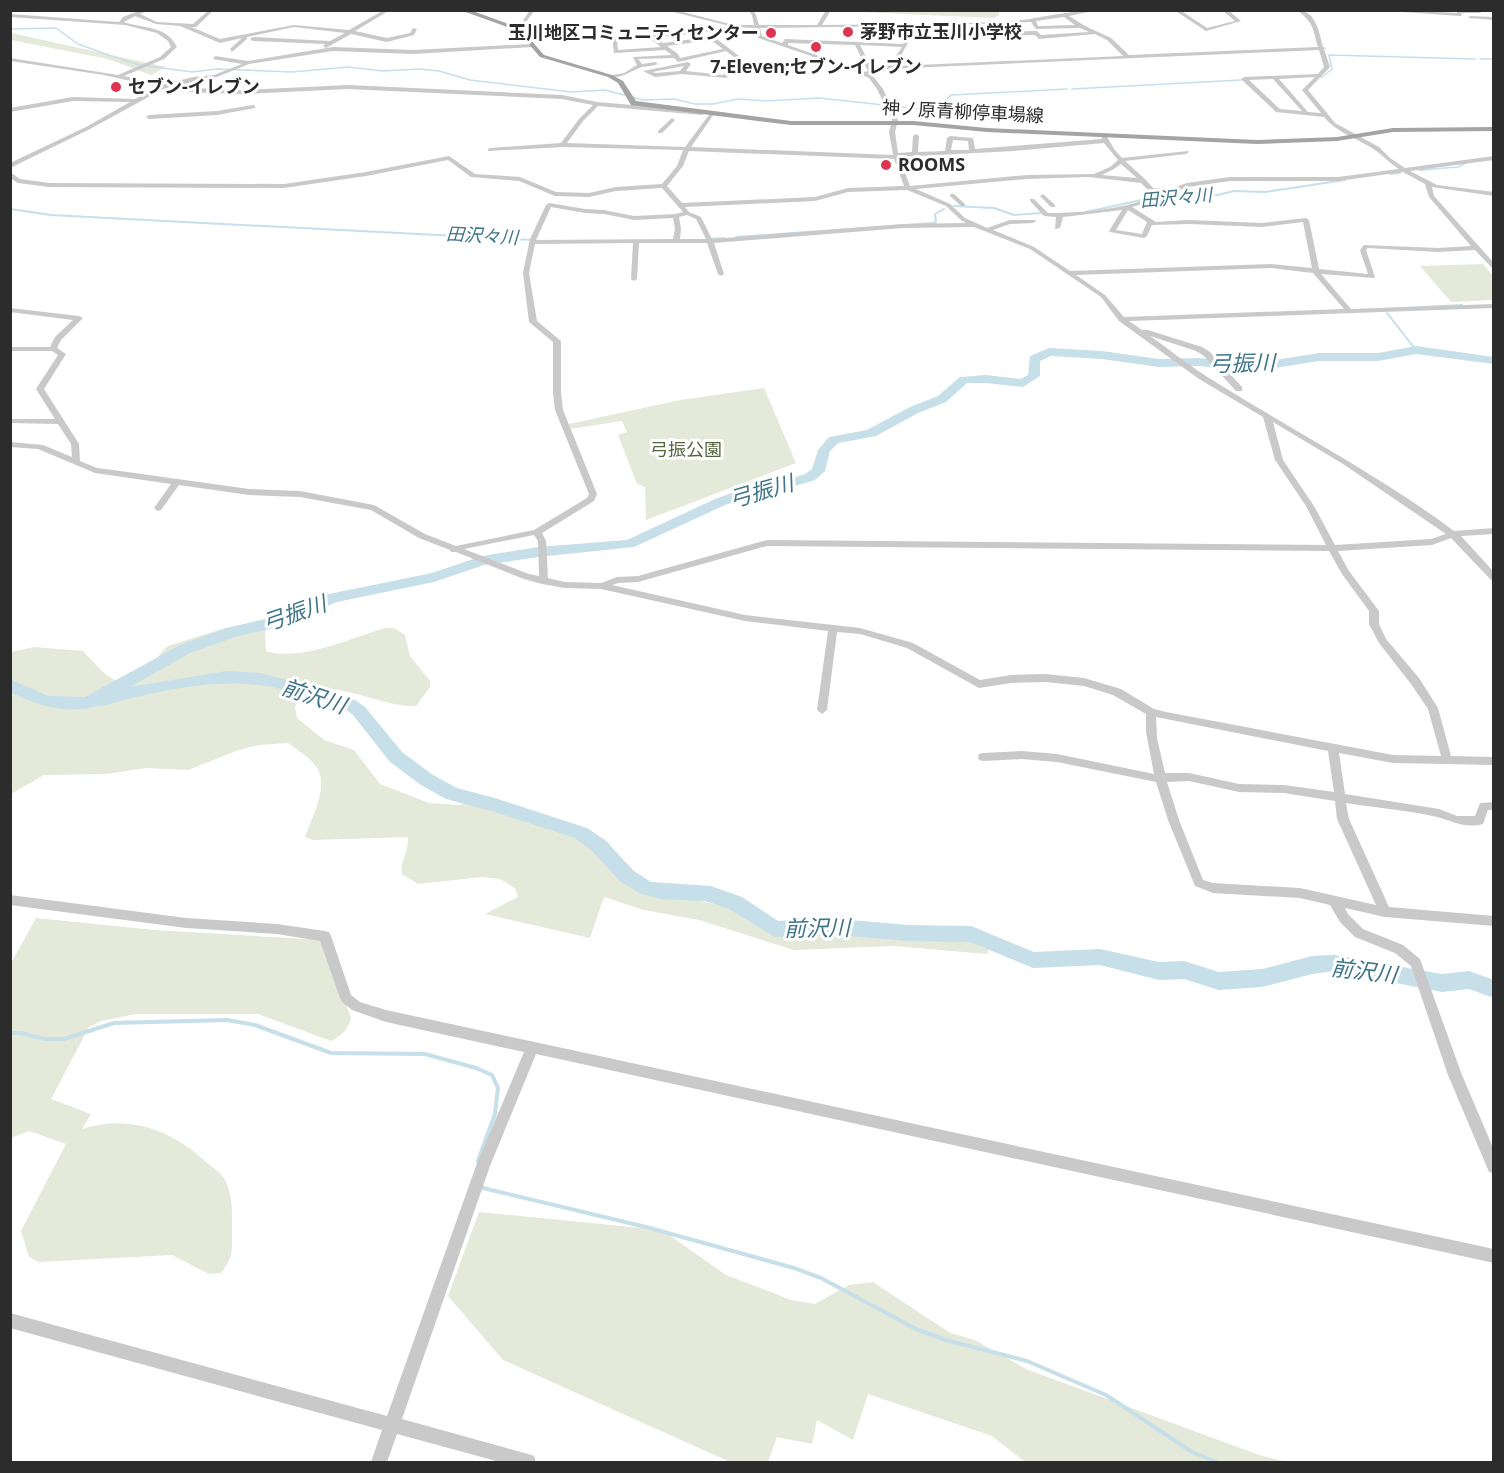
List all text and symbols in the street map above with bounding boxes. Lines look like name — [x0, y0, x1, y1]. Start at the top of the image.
place label: 茅野市立玉川小学校 — [860, 19, 1022, 43]
place label: 玉川地区コミュニティセンター — [508, 20, 759, 44]
marker: 茅野市立玉川小学校 — [841, 25, 855, 39]
marker: 玉川地区コミュニティセンター — [764, 26, 778, 40]
marker: 7-Eleven;セブン-イレブン — [809, 40, 823, 54]
place label: 7-Eleven;セブン-イレブン — [710, 54, 922, 78]
place label: セブン-イレブン — [128, 74, 260, 98]
marker: セブン-イレブン — [109, 80, 123, 94]
street label: 神ノ原青柳停車場線 — [882, 95, 1045, 127]
place label: ROOMS — [898, 152, 965, 176]
marker: ROOMS — [879, 158, 893, 172]
water label: 田沢々川 — [1139, 182, 1215, 212]
water label: 田沢々川 — [445, 221, 521, 249]
water label: 弓振川 — [1209, 346, 1277, 378]
park label: 弓振公園 — [650, 437, 722, 461]
water label: 弓振川 — [725, 466, 798, 514]
water label: 弓振川 — [258, 586, 332, 637]
water label: 前沢川 — [278, 671, 352, 720]
water label: 前沢川 — [784, 911, 852, 943]
water label: 前沢川 — [1330, 951, 1401, 989]

